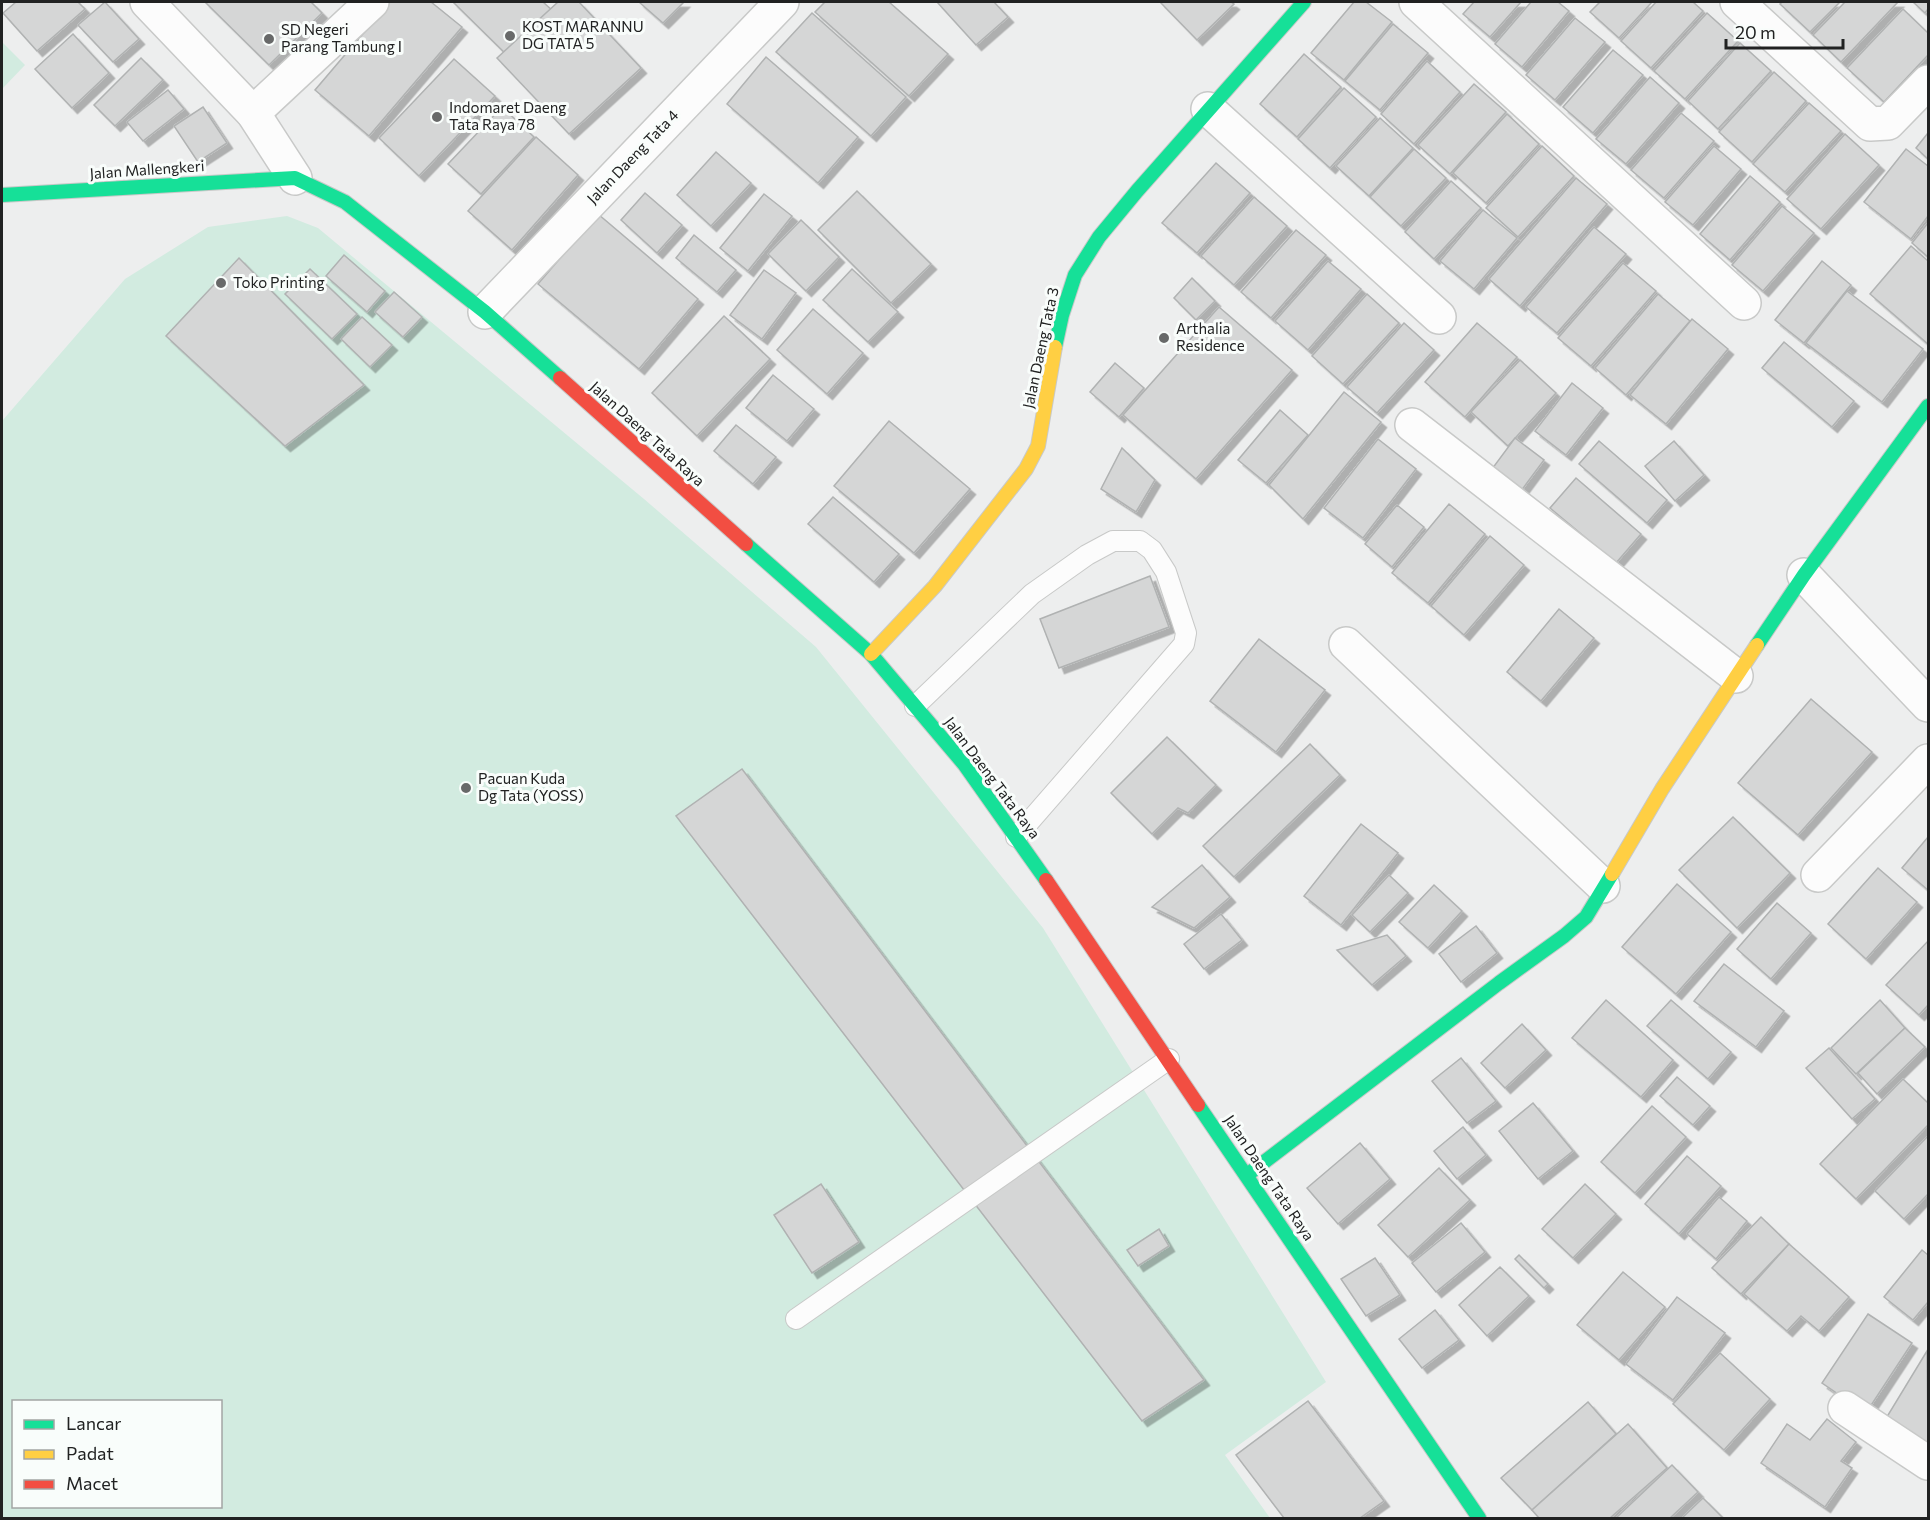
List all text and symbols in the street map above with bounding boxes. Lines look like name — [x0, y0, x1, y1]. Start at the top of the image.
scale bar — [1726, 12, 1843, 50]
place label: KOST MARANNU DG TATA 5 — [522, 17, 644, 52]
place label: SD Negeri Parang Tambung I — [281, 20, 402, 55]
text: 20 m — [1735, 21, 1776, 43]
marker: KOST MARANNU DG TATA 5 — [503, 29, 517, 43]
marker: SD Negeri Parang Tambung I — [262, 32, 276, 46]
place label: Indomaret Daeng Tata Raya 78 — [449, 98, 566, 133]
street label: Jalan Daeng Tata 4 — [583, 106, 682, 207]
marker: Indomaret Daeng Tata Raya 78 — [430, 110, 444, 124]
street label: Jalan Mallengkeri — [89, 156, 205, 182]
place label: Toko Printing — [233, 273, 325, 291]
marker: Toko Printing — [214, 276, 228, 290]
street label: Jalan Daeng Tata 3 — [1018, 286, 1062, 410]
place label: Arthalia Residence — [1176, 319, 1245, 354]
marker: Arthalia Residence — [1157, 331, 1171, 345]
street label: Jalan Daeng Tata Raya — [587, 377, 709, 489]
street label: Jalan Daeng Tata Raya — [941, 713, 1044, 842]
place label: Pacuan Kuda Dg Tata (YOSS) — [478, 769, 584, 804]
marker: Pacuan Kuda Dg Tata (YOSS) — [459, 781, 473, 795]
street label: Jalan Daeng Tata Raya — [1221, 1111, 1319, 1244]
legend — [12, 1400, 222, 1508]
text: Lancar — [66, 1412, 122, 1434]
text: Padat — [66, 1442, 114, 1464]
text: Macet — [66, 1472, 118, 1494]

